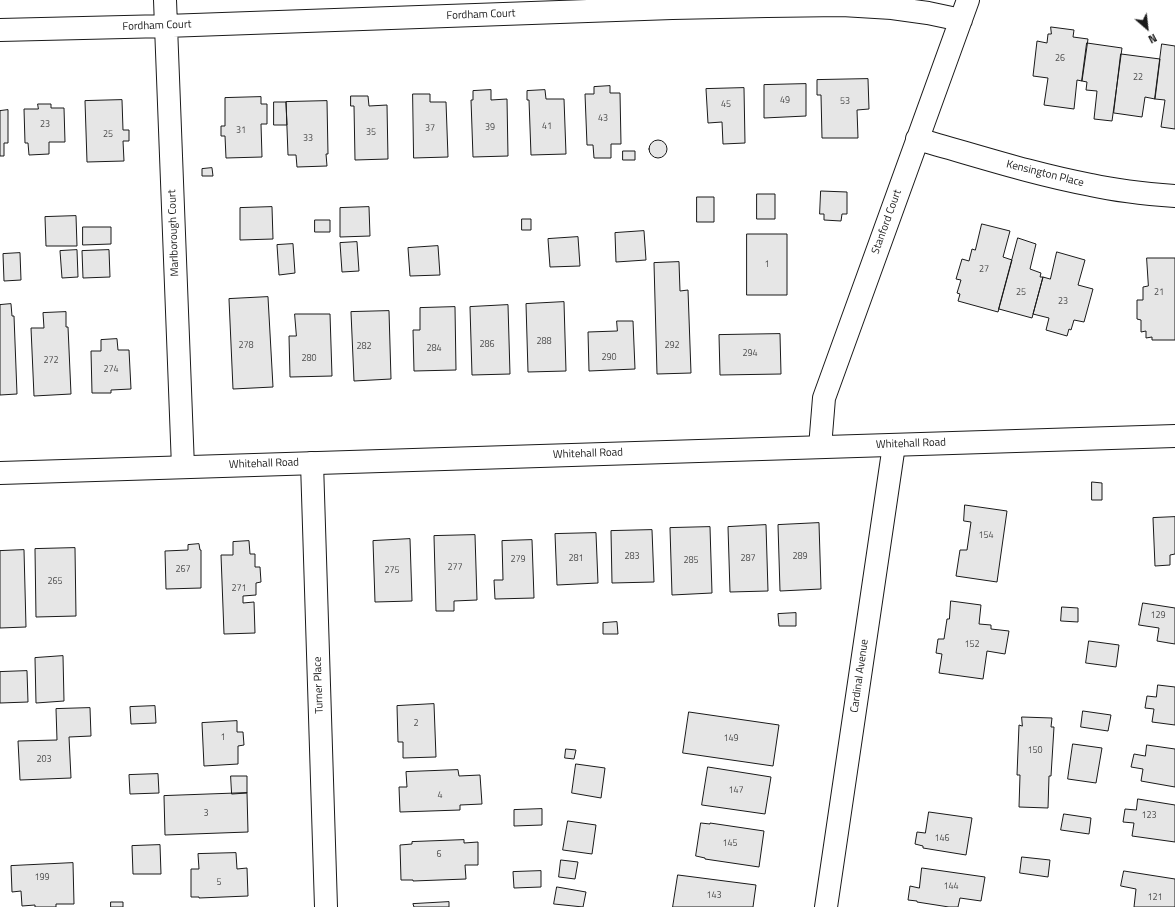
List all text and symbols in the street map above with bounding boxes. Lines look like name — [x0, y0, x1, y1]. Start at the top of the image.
street label: Fordham Court — [446, 7, 516, 23]
north arrow — [1127, 8, 1167, 48]
street label: Fordham Court — [122, 18, 192, 34]
text: N — [1146, 30, 1160, 47]
house number: 26 — [1055, 54, 1065, 64]
house number: 22 — [1133, 73, 1143, 83]
house number: 49 — [780, 96, 790, 106]
house number: 53 — [840, 97, 850, 107]
house number: 45 — [721, 100, 731, 110]
house number: 43 — [598, 114, 608, 124]
house number: 23 — [40, 120, 50, 130]
house number: 41 — [542, 122, 552, 132]
house number: 39 — [485, 123, 495, 133]
house number: 37 — [425, 124, 435, 134]
house number: 31 — [236, 126, 246, 136]
house number: 35 — [366, 128, 376, 138]
house number: 25 — [103, 130, 113, 140]
house number: 33 — [303, 134, 313, 144]
street label: Kensington Place — [1005, 158, 1085, 190]
street label: Stanford Court — [869, 188, 905, 256]
street label: Marlborough Court — [166, 189, 182, 277]
house number: 1 — [764, 260, 770, 270]
house number: 27 — [979, 265, 989, 275]
house number: 25 — [1016, 288, 1026, 298]
house number: 21 — [1154, 288, 1164, 298]
house number: 23 — [1058, 297, 1068, 307]
house number: 288 — [536, 337, 552, 347]
house number: 286 — [479, 340, 495, 350]
house number: 278 — [238, 341, 254, 351]
house number: 292 — [664, 341, 680, 351]
house number: 282 — [356, 342, 372, 352]
house number: 284 — [426, 344, 442, 354]
house number: 294 — [742, 349, 758, 359]
house number: 290 — [601, 353, 617, 363]
house number: 280 — [301, 354, 317, 364]
house number: 272 — [43, 356, 59, 366]
house number: 274 — [103, 365, 119, 375]
street label: Whitehall Road — [876, 436, 946, 452]
street label: Whitehall Road — [553, 446, 623, 462]
street label: Whitehall Road — [229, 456, 299, 472]
house number: 154 — [978, 531, 994, 541]
house number: 283 — [624, 552, 640, 562]
house number: 289 — [792, 552, 808, 562]
house number: 281 — [568, 554, 584, 564]
house number: 287 — [740, 554, 756, 564]
house number: 279 — [510, 555, 526, 565]
house number: 285 — [683, 556, 699, 566]
house number: 277 — [447, 563, 463, 573]
house number: 267 — [175, 565, 191, 575]
house number: 275 — [384, 566, 400, 576]
house number: 265 — [47, 577, 63, 587]
house number: 271 — [231, 584, 247, 594]
house number: 129 — [1150, 611, 1166, 621]
street label: Cardinal Avenue — [848, 638, 872, 714]
house number: 152 — [964, 640, 980, 650]
street label: Turner Place — [311, 656, 327, 714]
house number: 2 — [413, 719, 419, 729]
house number: 1 — [220, 733, 226, 743]
house number: 149 — [723, 734, 739, 744]
house number: 150 — [1027, 746, 1043, 756]
house number: 203 — [36, 755, 52, 765]
house number: 147 — [728, 786, 744, 796]
house number: 4 — [437, 791, 443, 801]
house number: 3 — [203, 809, 209, 819]
house number: 123 — [1141, 811, 1157, 821]
house number: 146 — [934, 834, 950, 844]
house number: 145 — [722, 839, 738, 849]
house number: 6 — [436, 850, 442, 860]
house number: 199 — [34, 873, 50, 883]
house number: 5 — [216, 878, 222, 888]
house number: 144 — [943, 882, 959, 892]
house number: 143 — [706, 891, 722, 901]
house number: 121 — [1147, 893, 1163, 903]

